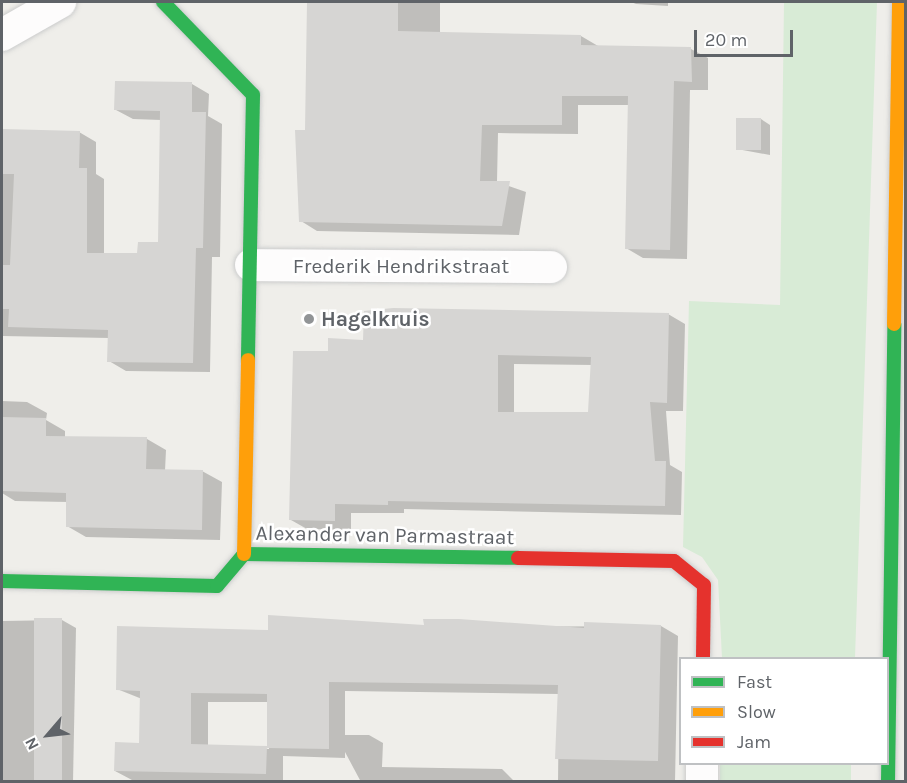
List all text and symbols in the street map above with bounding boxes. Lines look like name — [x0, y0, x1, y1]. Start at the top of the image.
scale bar — [697, 18, 796, 56]
text: 20 m — [705, 29, 747, 51]
street label: Frederik Hendrikstraat — [293, 253, 509, 279]
place label: Hagelkruis — [321, 306, 430, 332]
marker: Hagelkruis — [302, 312, 316, 326]
street label: Alexander van Parmastraat — [255, 520, 515, 550]
legend — [679, 657, 889, 765]
text: Fast — [737, 671, 772, 693]
text: Slow — [737, 701, 776, 723]
north arrow — [18, 705, 78, 765]
text: Jam — [737, 731, 771, 753]
text: N — [21, 734, 43, 753]

